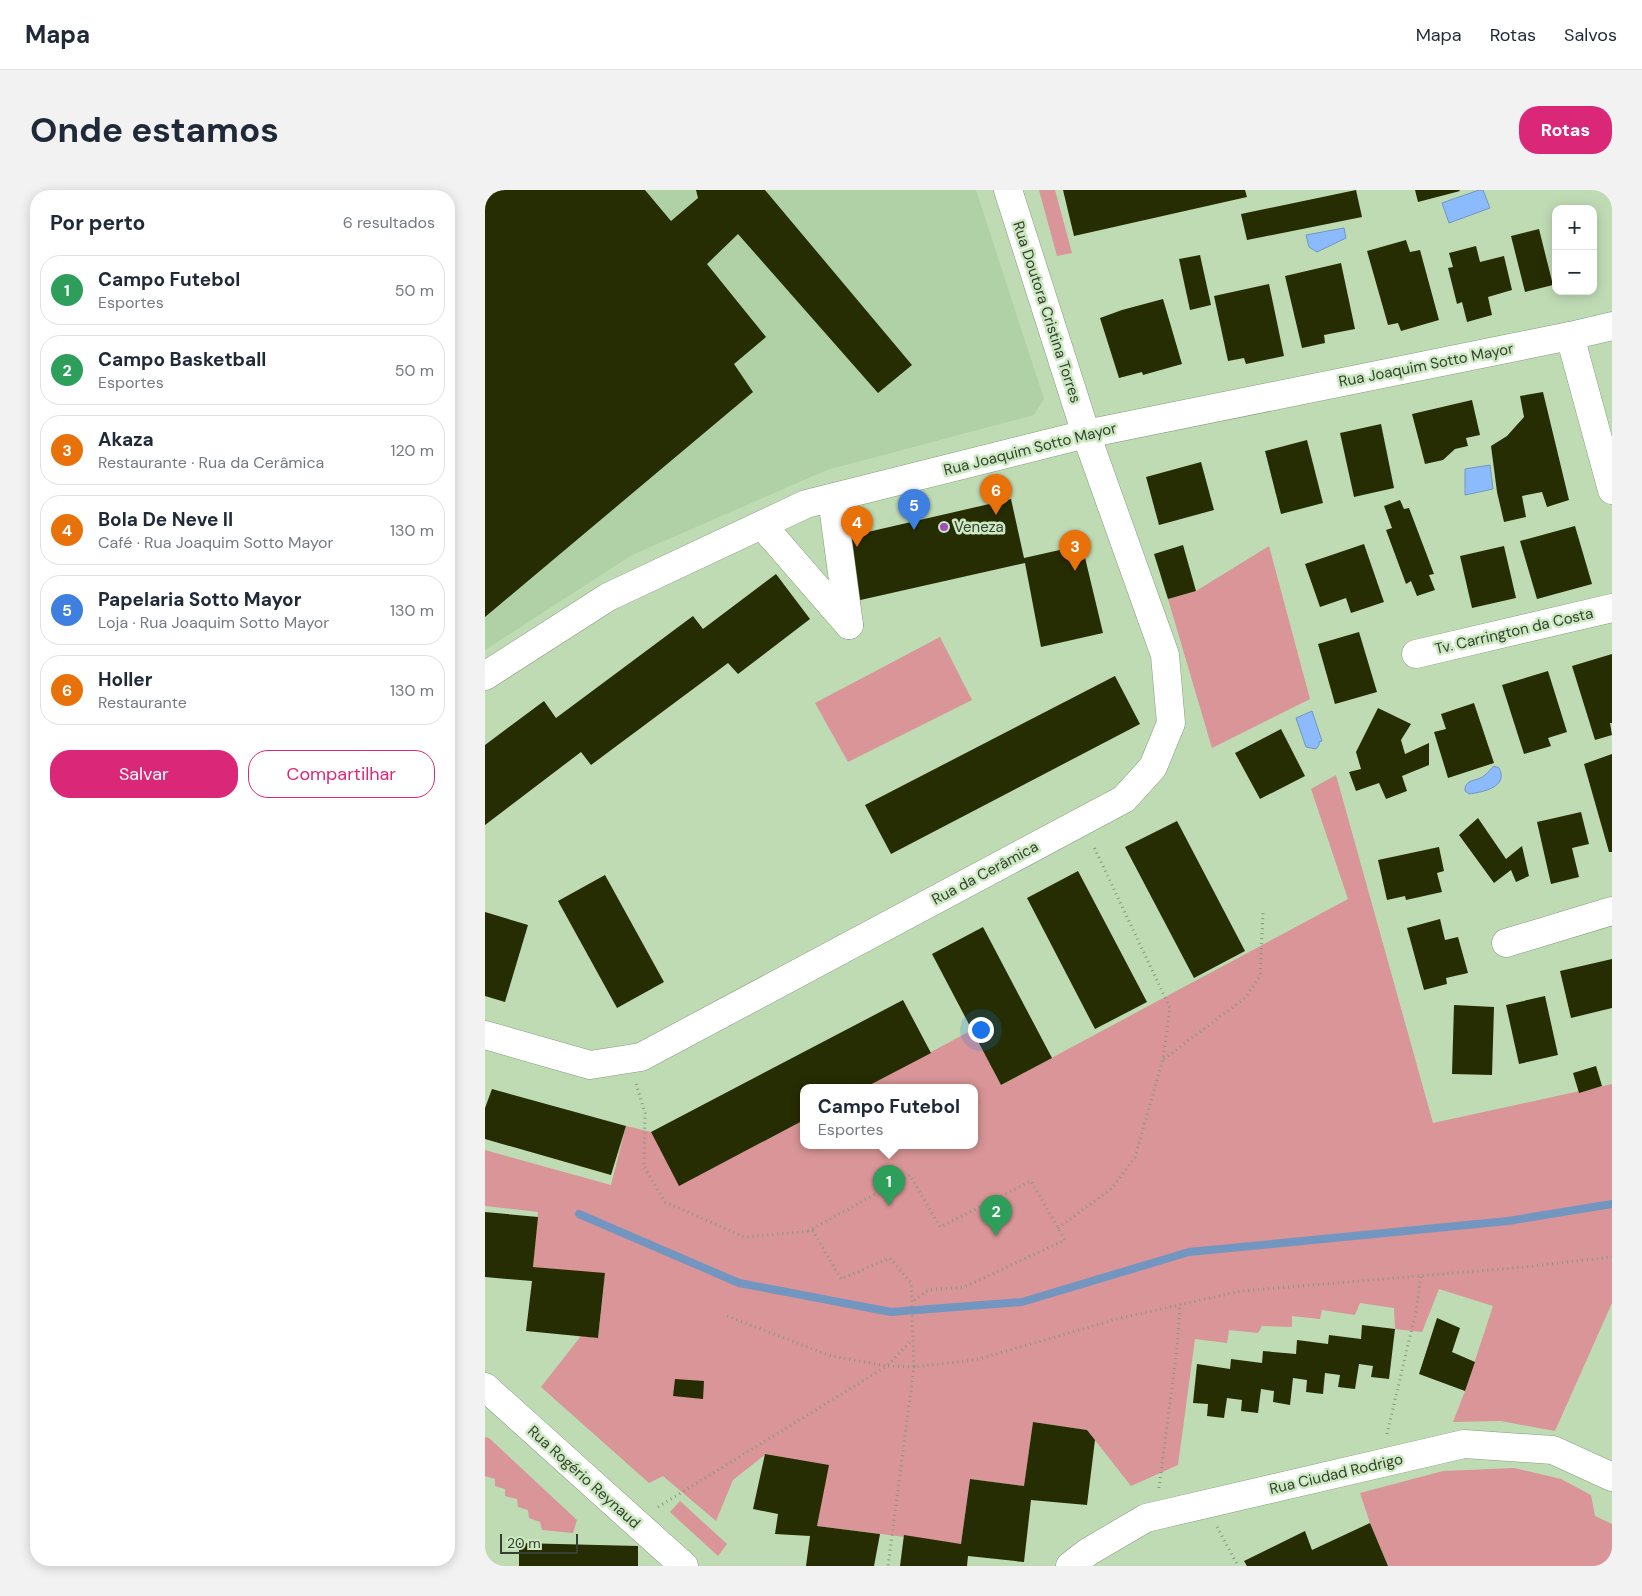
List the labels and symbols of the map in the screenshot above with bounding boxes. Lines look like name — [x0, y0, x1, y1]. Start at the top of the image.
street label: Rua Doutora Cristina Torres — [1008, 219, 1086, 405]
street label: Rua Joaquim Sotto Mayor — [1337, 338, 1515, 392]
street label: Rua Joaquim Sotto Mayor — [941, 418, 1119, 480]
pin: 6 — [980, 474, 1012, 515]
pin: 5 — [898, 489, 930, 530]
pin: 4 — [841, 506, 873, 547]
place label: Veneza — [954, 517, 1004, 537]
marker: Veneza — [938, 521, 950, 533]
pin: 3 — [1059, 530, 1091, 571]
street label: Tv. Carrington da Costa — [1433, 603, 1595, 659]
street label: Rua da Cerâmica — [928, 836, 1042, 910]
your location — [968, 1017, 994, 1043]
pin: 1 — [873, 1165, 905, 1206]
pin: 2 — [980, 1195, 1012, 1236]
street label: Rua Rogério Reynaud — [523, 1421, 645, 1533]
street label: Rua Ciudad Rodrigo — [1267, 1449, 1405, 1499]
scale bar — [500, 1531, 577, 1554]

